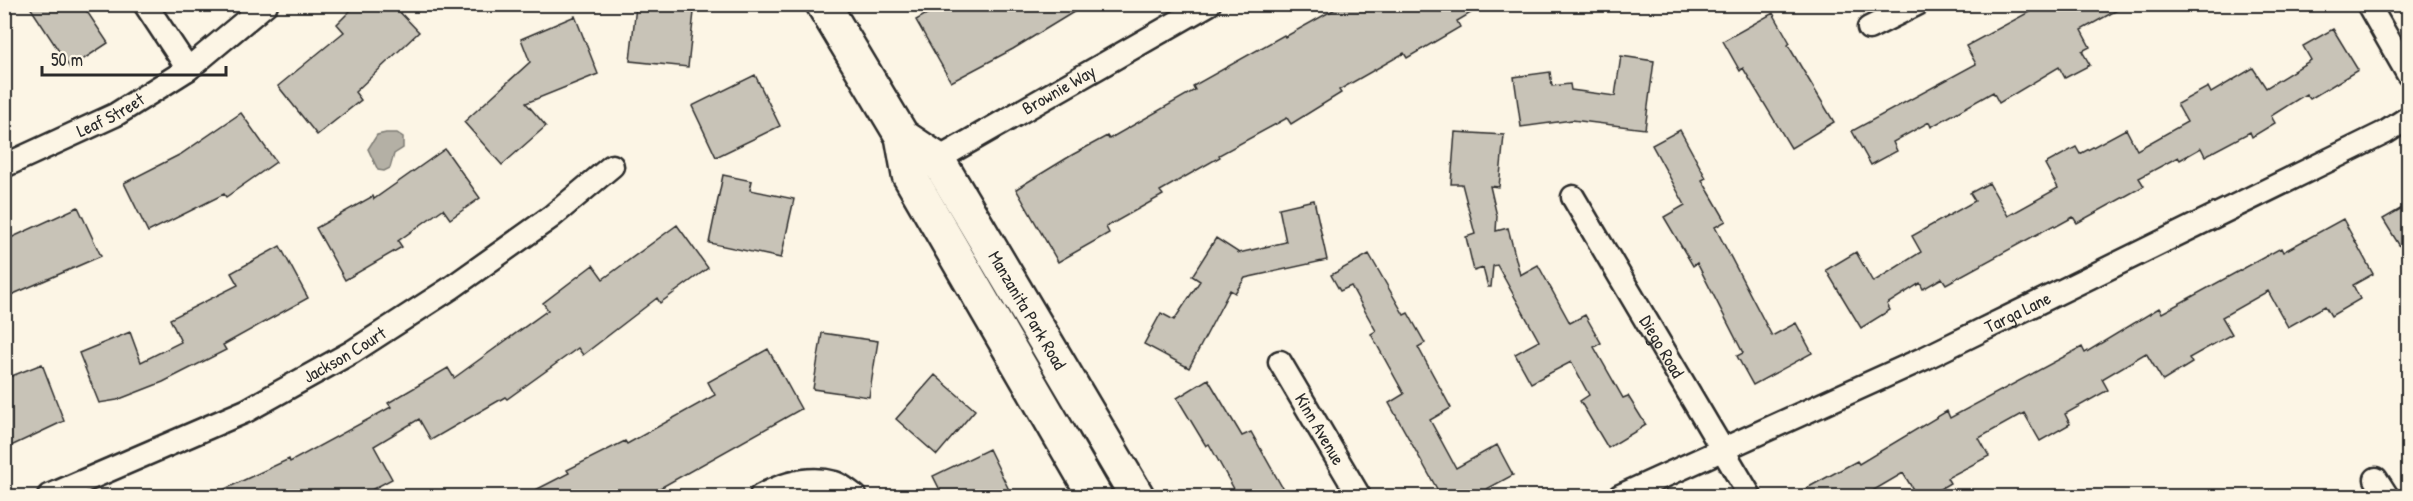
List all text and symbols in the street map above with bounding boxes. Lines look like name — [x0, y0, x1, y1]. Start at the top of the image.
scale bar — [42, 39, 226, 77]
text: 50 m — [51, 47, 83, 72]
street label: Brownie Way — [1017, 58, 1100, 121]
street label: Leaf Street — [72, 86, 150, 143]
street label: Manzanita Park Road — [983, 246, 1072, 374]
street label: Targa Lane — [1980, 285, 2055, 339]
street label: Diego Road — [1634, 311, 1690, 382]
street label: Jackson Court — [299, 320, 391, 389]
street label: Kinn Avenue — [1289, 388, 1351, 470]

